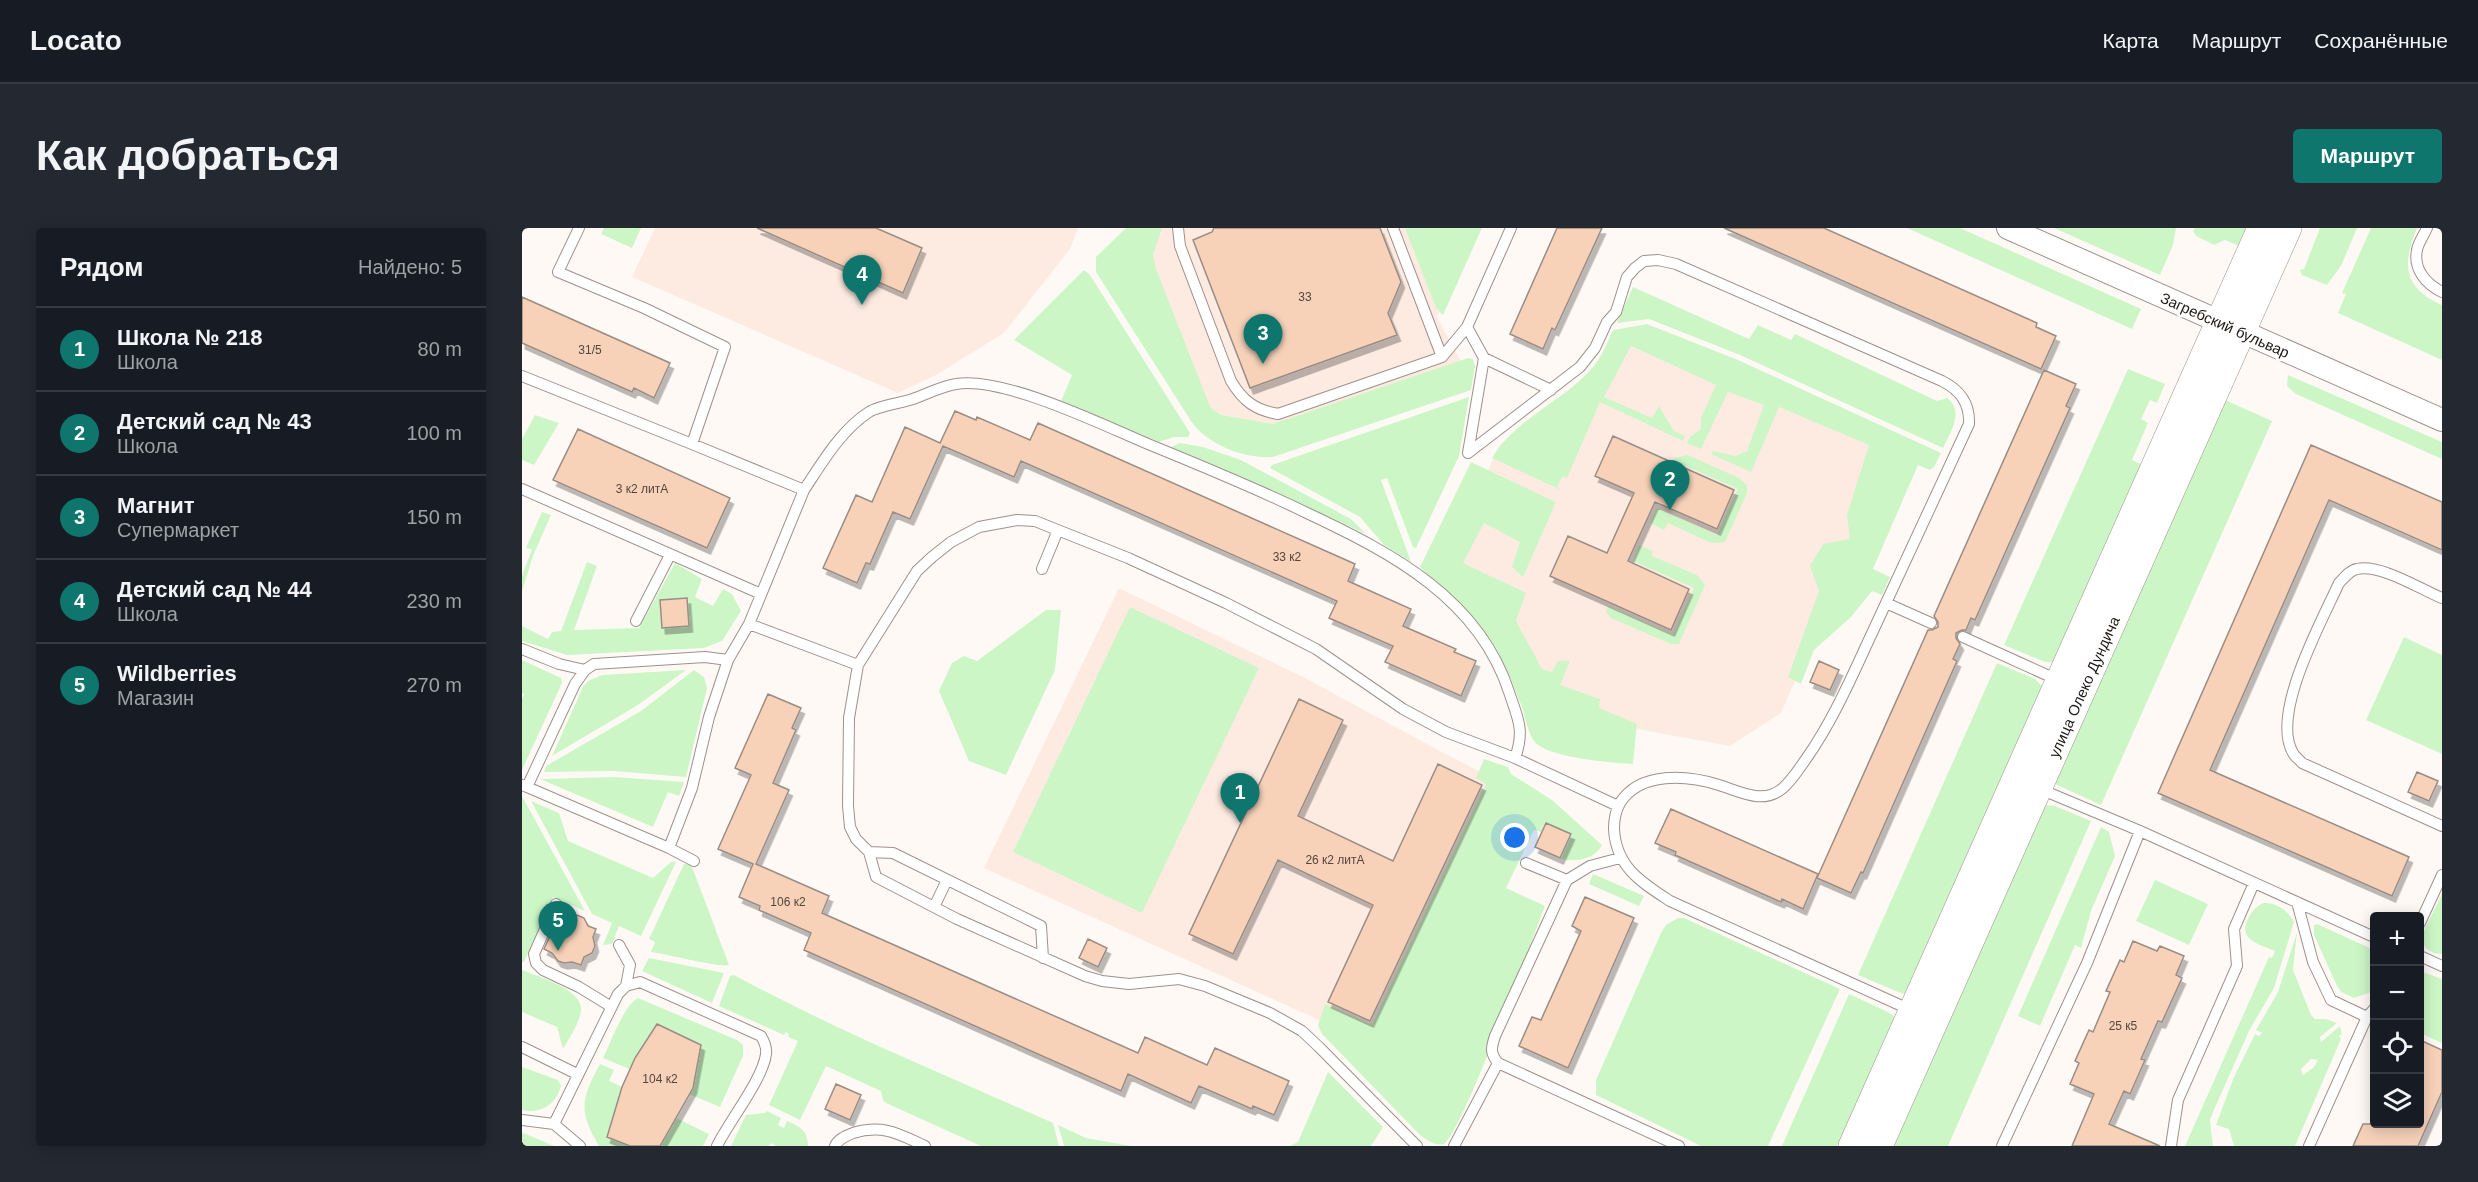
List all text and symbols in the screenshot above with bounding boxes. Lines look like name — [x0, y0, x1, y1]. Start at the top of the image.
text: Locato — [30, 25, 122, 56]
text: Карта — [2103, 29, 2159, 52]
text: Маршрут — [2192, 29, 2281, 52]
text: Сохранённые — [2314, 29, 2448, 52]
button: Маршрут — [2293, 129, 2442, 183]
text: Как добраться — [36, 132, 340, 179]
text: Рядом — [60, 252, 143, 282]
text: Найдено: 5 — [358, 256, 462, 278]
pin: 4 — [842, 256, 882, 305]
street label: Загребский бульвар — [2158, 289, 2292, 361]
house number: 33 — [1298, 290, 1312, 304]
pin: 3 — [1244, 314, 1282, 364]
text: Школа № 218 — [117, 325, 262, 350]
text: 1 — [74, 338, 85, 360]
text: 80 m — [418, 338, 462, 360]
house number: 31/5 — [578, 343, 602, 357]
text: Школа — [117, 351, 178, 373]
text: Детский сад № 43 — [117, 409, 312, 434]
text: 2 — [74, 422, 85, 444]
text: 100 m — [406, 422, 462, 444]
text: Школа — [117, 435, 178, 457]
pin: 2 — [1650, 460, 1690, 510]
house number: 3 к2 литА — [616, 482, 668, 496]
text: Магнит — [117, 493, 195, 518]
text: 3 — [74, 506, 85, 528]
text: 150 m — [406, 506, 462, 528]
text: Супермаркет — [117, 519, 239, 541]
house number: 33 к2 — [1273, 550, 1302, 564]
text: Детский сад № 44 — [117, 577, 312, 602]
text: 4 — [74, 590, 85, 612]
text: 230 m — [406, 590, 462, 612]
text: Школа — [117, 603, 178, 625]
street label: улица Олеко Дундича — [2045, 613, 2123, 760]
text: Wildberries — [117, 661, 237, 686]
text: 5 — [74, 674, 85, 696]
text: 270 m — [406, 674, 462, 696]
text: Магазин — [117, 687, 194, 709]
pin: 1 — [1220, 774, 1260, 823]
your location — [1500, 823, 1529, 852]
house number: 26 к2 литА — [1305, 853, 1365, 867]
house number: 106 к2 — [770, 895, 806, 909]
pin: 5 — [538, 902, 578, 951]
map controls — [2370, 912, 2424, 1128]
button: + — [2370, 912, 2424, 966]
button: − — [2370, 966, 2424, 1020]
house number: 25 к5 — [2109, 1019, 2138, 1033]
button: locate — [2370, 1020, 2424, 1074]
house number: 104 к2 — [642, 1072, 678, 1086]
button: layers — [2370, 1074, 2424, 1128]

